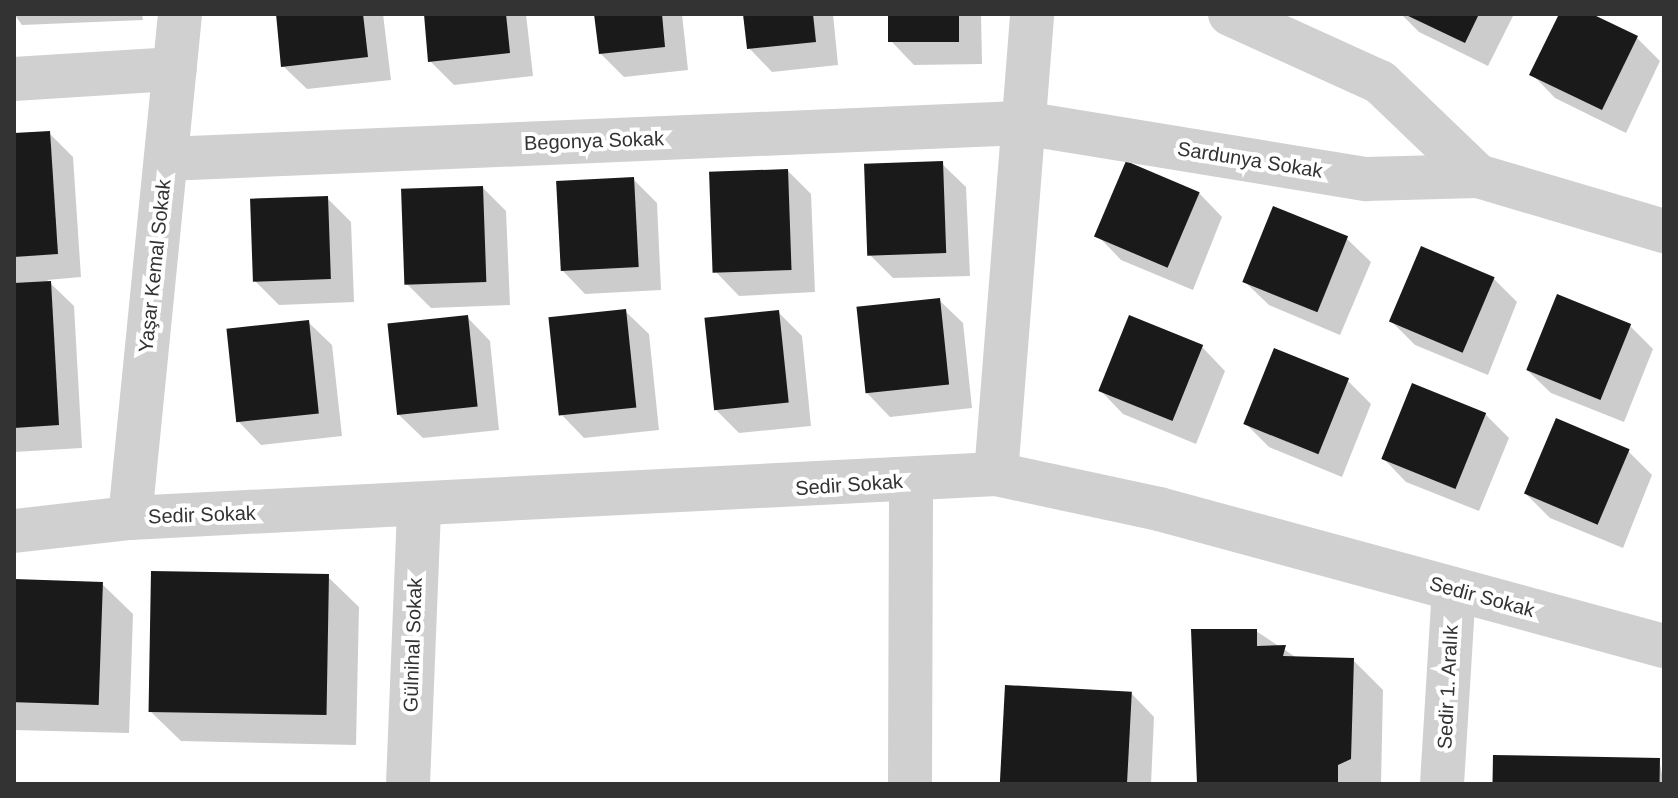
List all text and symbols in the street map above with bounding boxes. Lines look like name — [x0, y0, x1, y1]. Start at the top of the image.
street label: Begonya Sokak — [524, 127, 664, 155]
street label: Sardunya Sokak — [1176, 137, 1324, 183]
street label: Yaşar Kemal Sokak — [134, 178, 176, 354]
street label: Sedir Sokak — [794, 469, 904, 501]
street label: Sedir Sokak — [148, 501, 256, 529]
street label: Sedir Sokak — [1427, 571, 1537, 623]
street label: Gülnihal Sokak — [399, 577, 427, 713]
street label: Sedir 1. Aralık — [1433, 624, 1463, 750]

